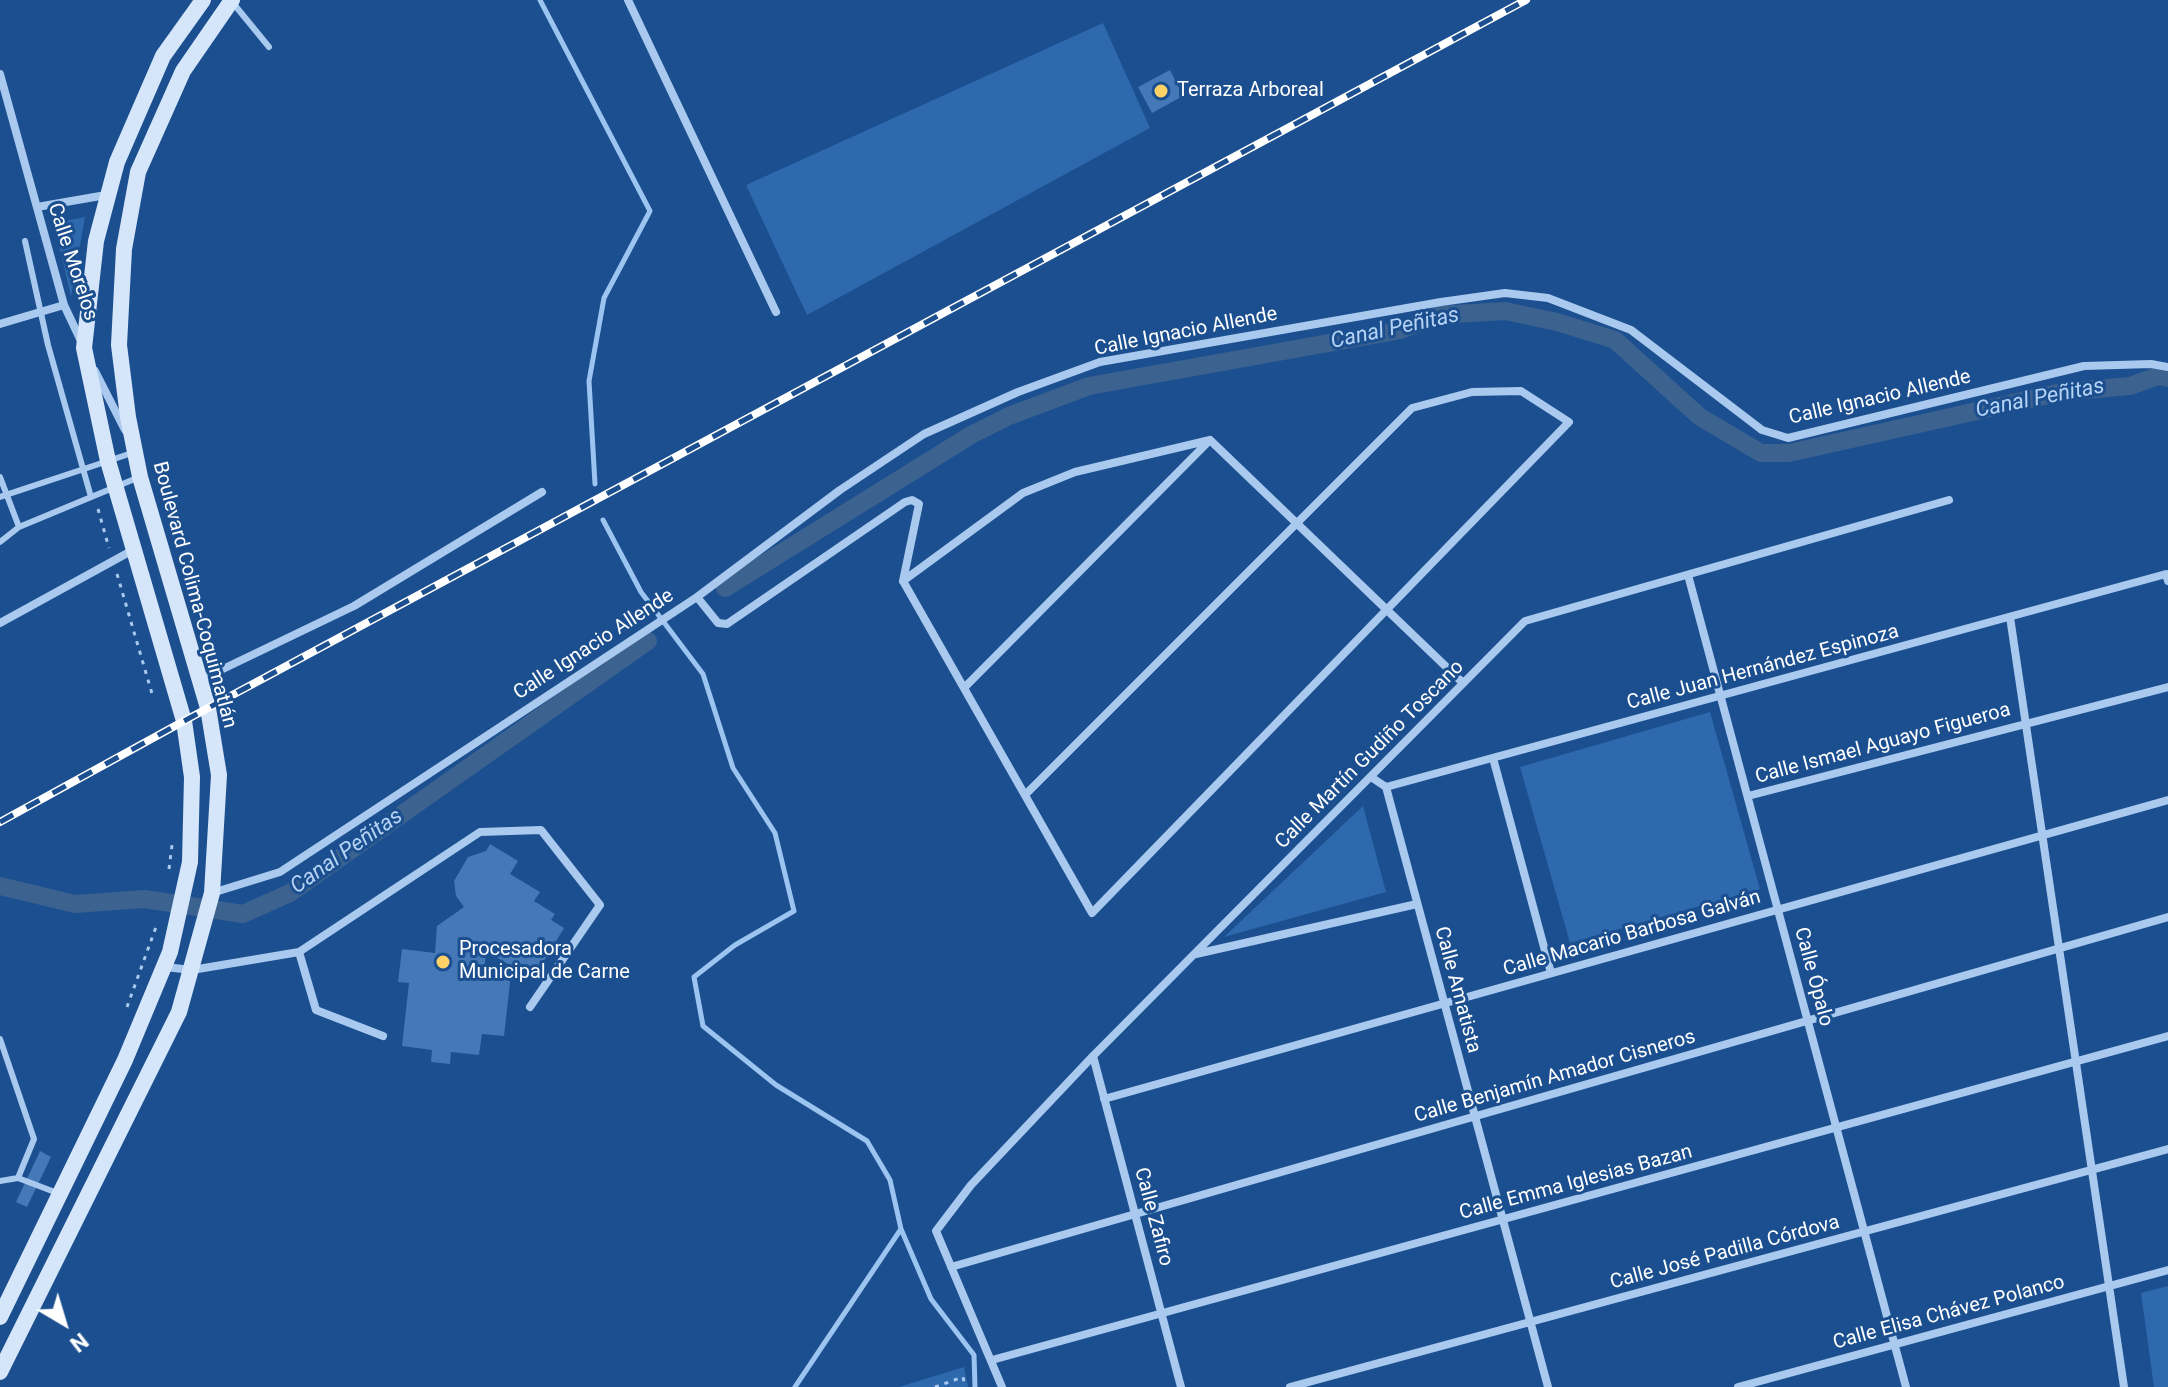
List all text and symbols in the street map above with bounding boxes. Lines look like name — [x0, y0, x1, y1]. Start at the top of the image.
place label: Terraza Arboreal — [1177, 79, 1324, 103]
marker: Terraza Arboreal — [1152, 82, 1170, 100]
street label: Calle Morelos — [42, 200, 102, 324]
street label: Calle Ignacio Allende — [1093, 302, 1279, 362]
water label: Canal Peñitas — [1328, 303, 1462, 355]
street label: Calle Ignacio Allende — [1787, 365, 1973, 431]
water label: Canal Peñitas — [1973, 374, 2107, 424]
street label: Boulevard Colima-Coquimatlán — [147, 459, 241, 731]
street label: Calle Ignacio Allende — [510, 584, 678, 706]
street label: Calle Juan Hernández Espinoza — [1624, 620, 1902, 716]
street label: Calle Martín Gudiño Toscano — [1271, 656, 1469, 854]
street label: Calle Ismael Aguayo Figueroa — [1753, 698, 2013, 790]
water label: Canal Peñitas — [286, 804, 408, 900]
street label: Calle Macario Barbosa Galván — [1501, 886, 1763, 982]
street label: Calle Amatista — [1429, 924, 1485, 1056]
street label: Calle Ópalo — [1788, 925, 1838, 1029]
place label: Procesadora Municipal de Carne — [459, 938, 630, 985]
marker: Procesadora Municipal de Carne — [434, 953, 452, 971]
street label: Calle Benjamín Amador Cisneros — [1412, 1025, 1698, 1129]
street label: Calle Emma Iglesias Bazan — [1457, 1140, 1695, 1226]
street label: Calle Zafiro — [1128, 1165, 1178, 1269]
street label: Calle José Padilla Córdova — [1608, 1211, 1842, 1295]
street label: Calle Elisa Chávez Polanco — [1831, 1271, 2067, 1355]
north arrow — [24, 1283, 104, 1363]
text: N — [65, 1328, 93, 1357]

